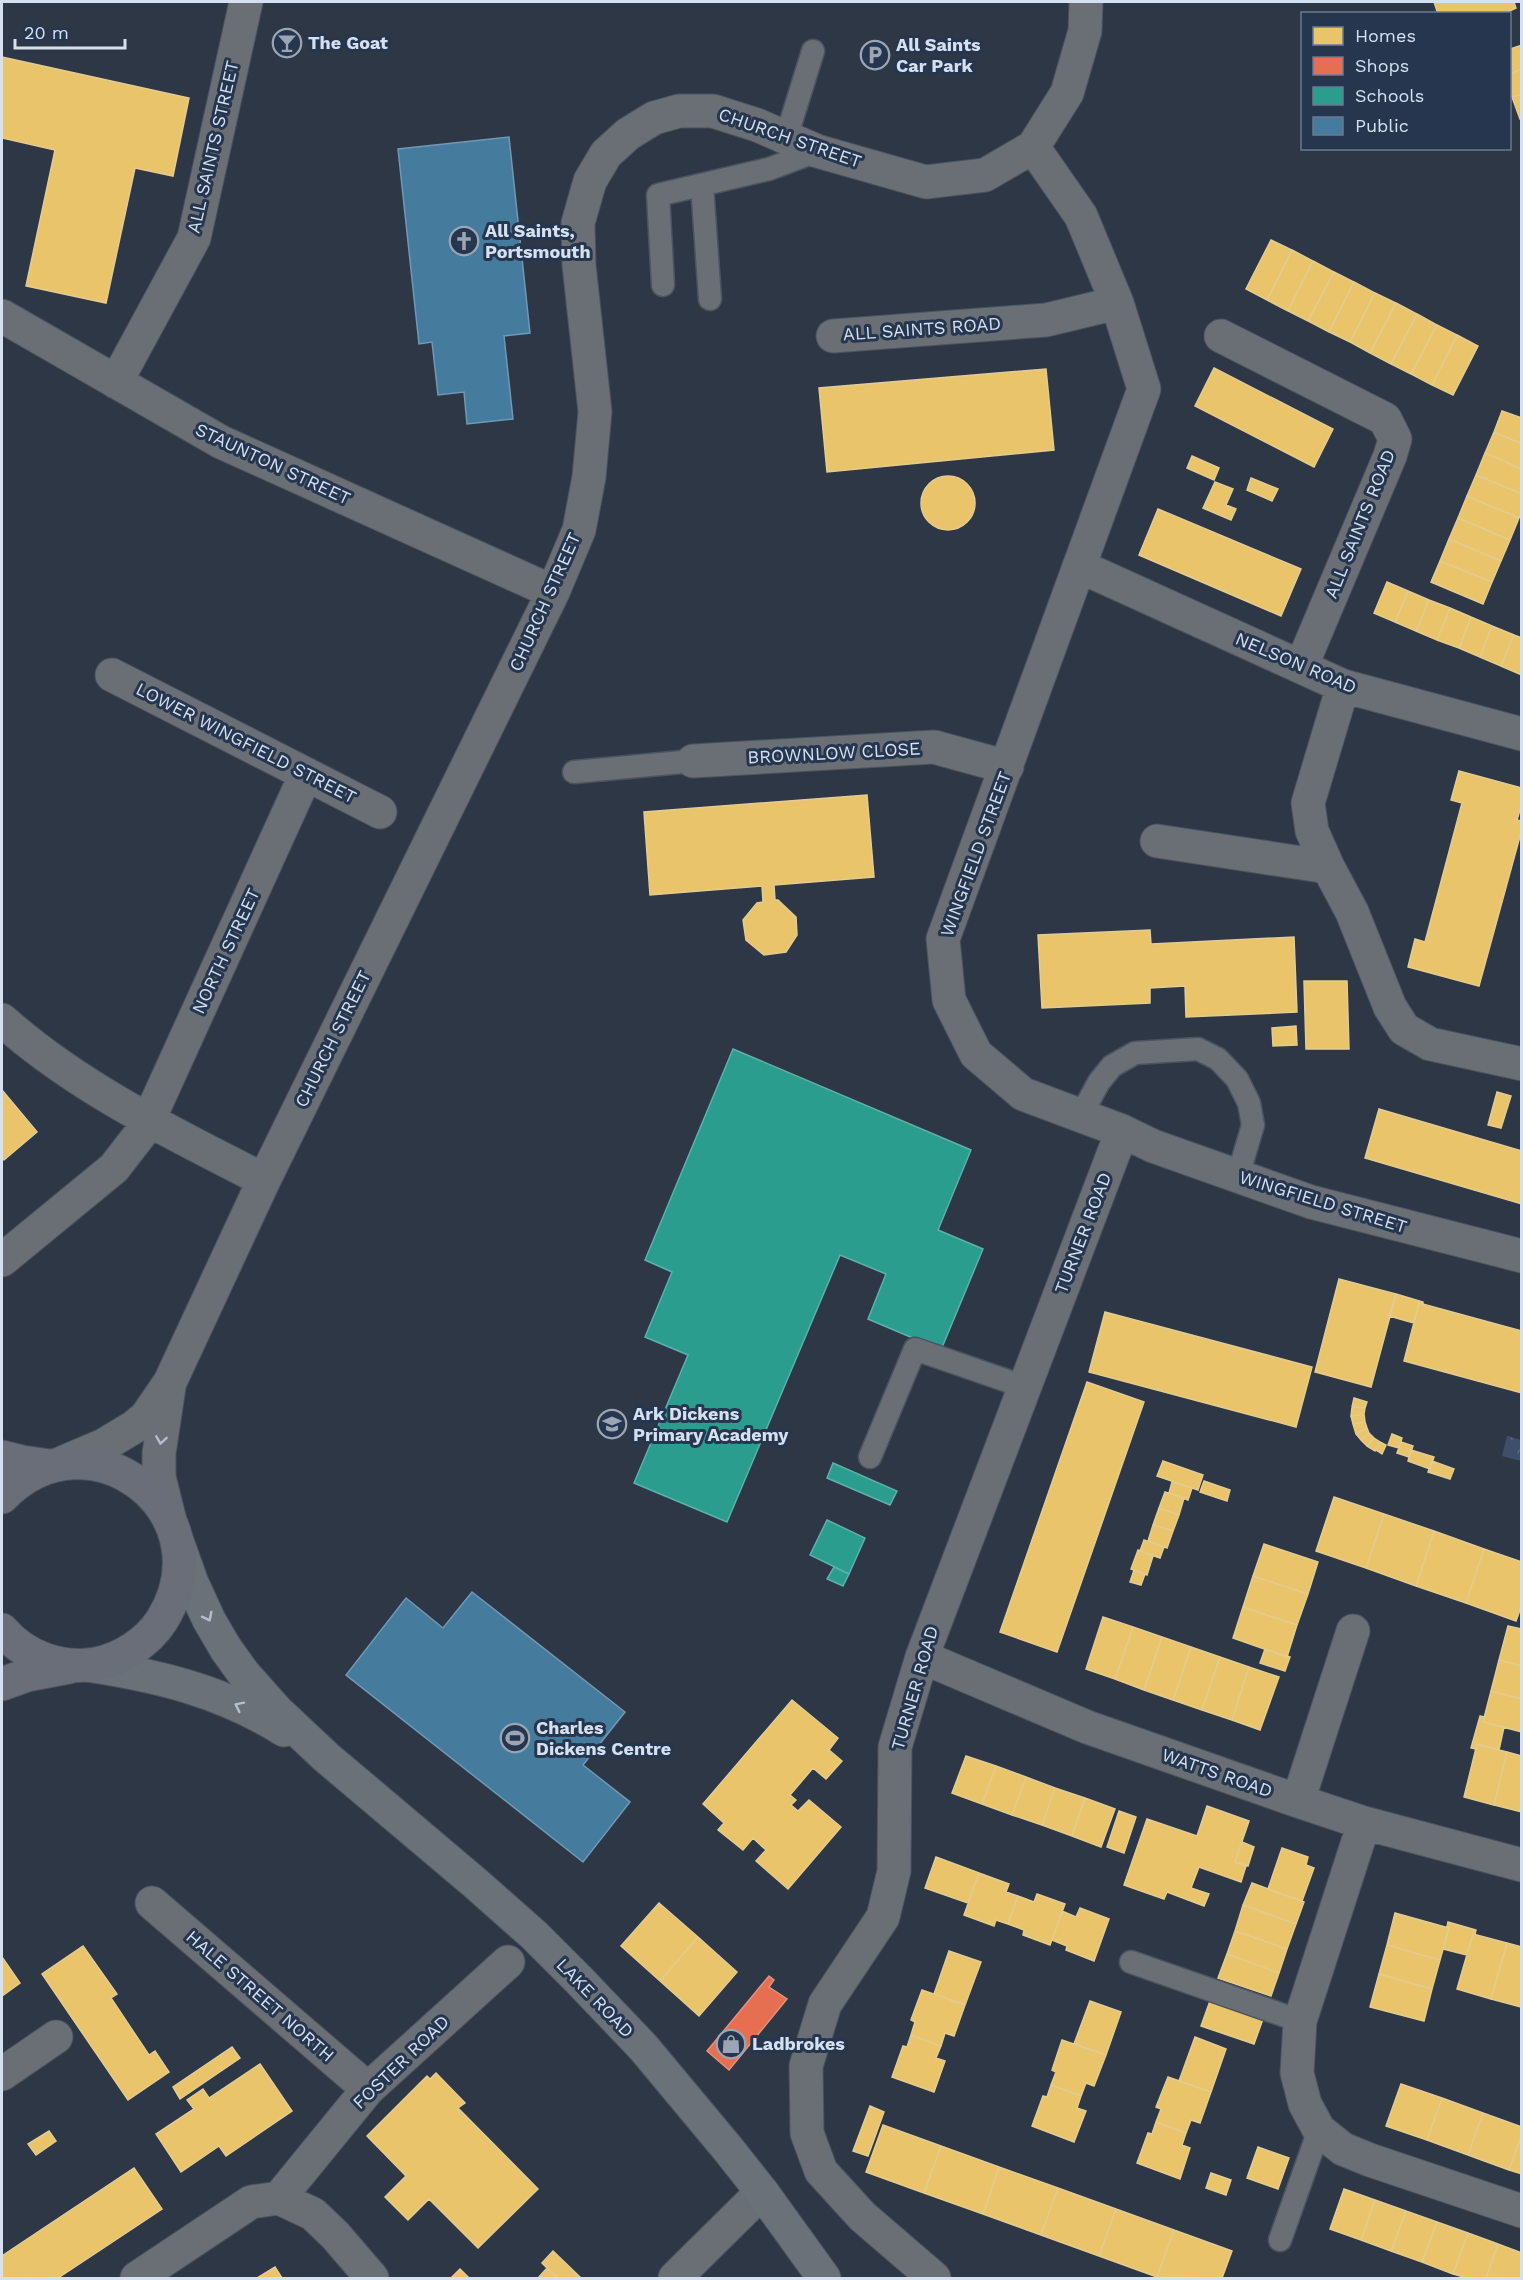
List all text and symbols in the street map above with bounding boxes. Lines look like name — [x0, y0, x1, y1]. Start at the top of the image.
scale bar — [15, 12, 124, 50]
legend — [1301, 12, 1511, 150]
text: 20 m — [24, 22, 69, 43]
text: Homes — [1355, 25, 1416, 46]
bar icon: The Goat — [271, 27, 303, 59]
place label: The Goat — [308, 32, 388, 53]
place label: All Saints Car Park — [896, 34, 981, 76]
parking icon: All Saints Car Park — [859, 39, 891, 71]
text: Shops — [1355, 55, 1409, 76]
street label: ALL SAINTS STREET — [182, 58, 243, 235]
text: Schools — [1355, 85, 1424, 106]
street label: CHURCH STREET — [716, 103, 864, 172]
text: Public — [1355, 115, 1409, 136]
place label: All Saints, Portsmouth — [485, 220, 591, 262]
church icon: All Saints, Portsmouth — [448, 225, 480, 257]
street label: ALL SAINTS ROAD — [842, 312, 1002, 345]
street label: STAUNTON STREET — [192, 418, 354, 509]
street label: ALL SAINTS ROAD — [1320, 446, 1399, 601]
street label: CHURCH STREET — [505, 529, 585, 674]
street label: NELSON ROAD — [1232, 628, 1360, 698]
street label: LOWER WINGFIELD STREET — [133, 678, 360, 807]
street label: BROWNLOW CLOSE — [747, 737, 921, 768]
street label: WINGFIELD STREET — [936, 768, 1015, 939]
street label: NORTH STREET — [187, 885, 264, 1017]
street label: CHURCH STREET — [290, 967, 375, 1111]
street label: WINGFIELD STREET — [1237, 1166, 1410, 1237]
street label: TURNER ROAD — [1050, 1169, 1115, 1296]
place label: Ark Dickens Primary Academy — [633, 1403, 789, 1445]
school or university icon: Ark Dickens Primary Academy — [596, 1408, 628, 1440]
one-way arrow — [156, 1435, 168, 1445]
one-way arrow — [201, 1611, 212, 1621]
street label: TURNER ROAD — [887, 1623, 942, 1752]
one-way arrow — [235, 1702, 246, 1714]
place label: Charles Dickens Centre — [536, 1717, 671, 1759]
sports icon: Charles Dickens Centre — [499, 1722, 531, 1754]
street label: WATTS ROAD — [1159, 1744, 1275, 1801]
street label: HALE STREET NORTH — [182, 1926, 339, 2066]
street label: LAKE ROAD — [552, 1954, 638, 2042]
street label: FOSTER ROAD — [348, 2011, 453, 2113]
shop icon: Ladbrokes — [715, 2028, 747, 2060]
place label: Ladbrokes — [752, 2033, 845, 2054]

